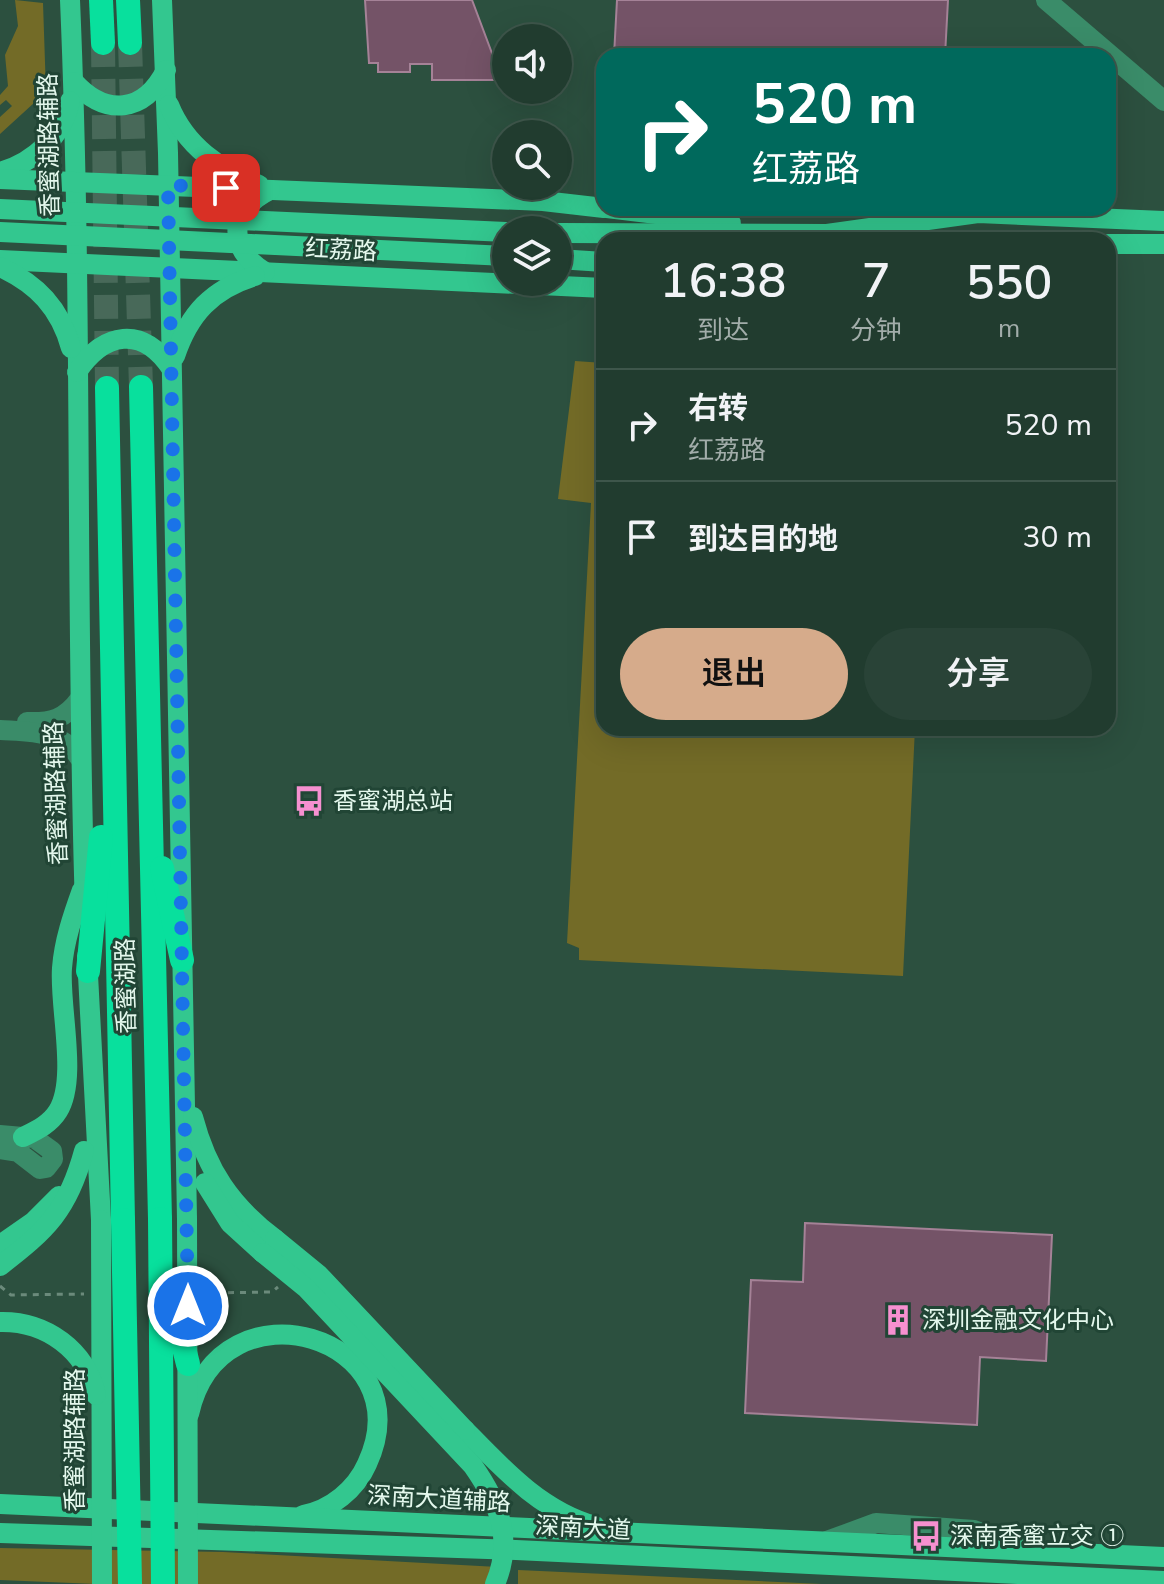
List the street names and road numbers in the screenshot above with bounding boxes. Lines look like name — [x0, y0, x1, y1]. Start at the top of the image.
street label: 香蜜湖路辅路 — [32, 73, 66, 217]
street label: 红荔路 — [304, 232, 378, 268]
street label: 香蜜湖路辅路 — [37, 720, 75, 866]
street label: 香蜜湖路 — [109, 938, 143, 1034]
street label: 香蜜湖路辅路 — [59, 1368, 91, 1512]
street label: 深南大道辅路 — [366, 1479, 512, 1519]
street label: 深南大道 — [534, 1510, 632, 1546]

